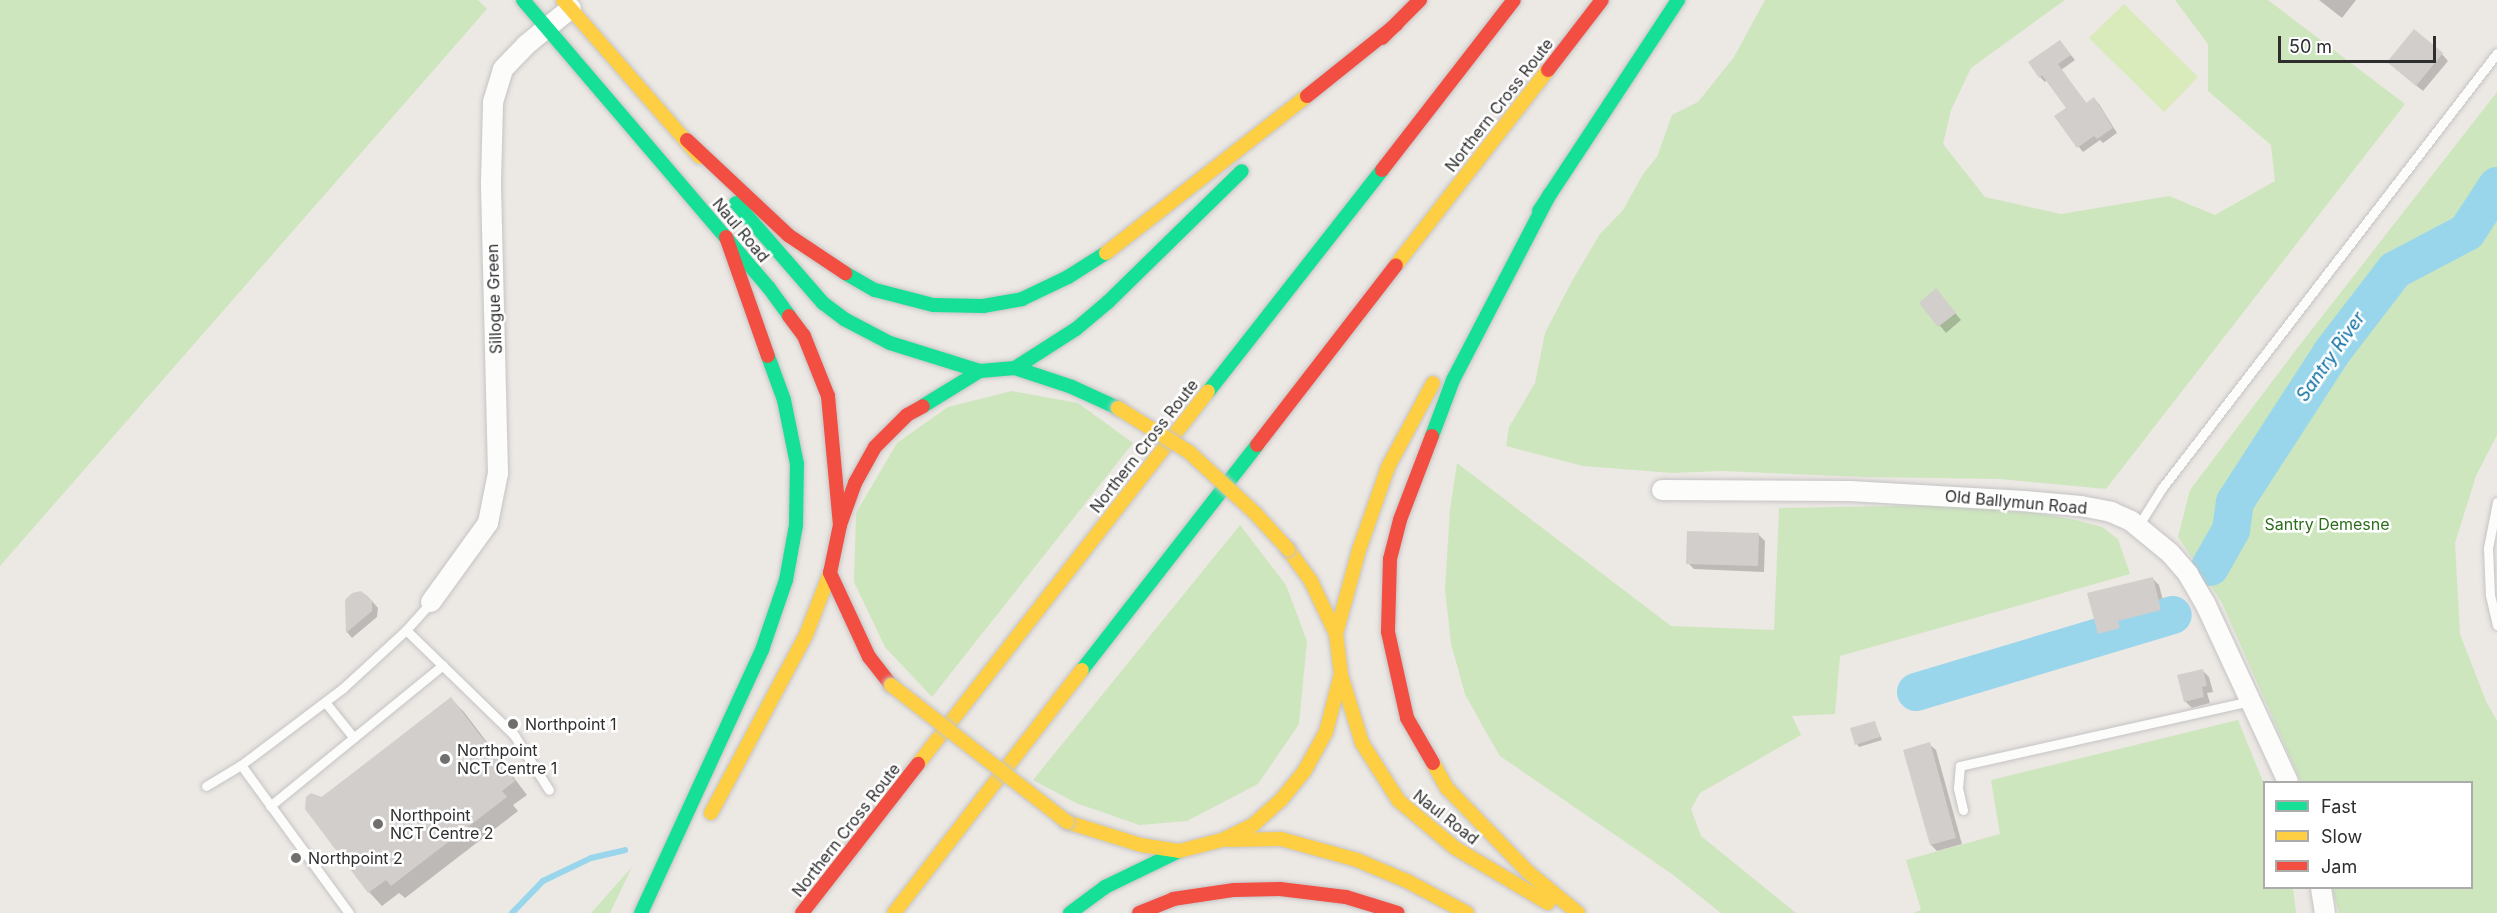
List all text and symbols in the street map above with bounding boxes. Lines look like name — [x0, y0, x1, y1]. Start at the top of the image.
scale bar — [2281, 24, 2438, 62]
street label: Northern Cross Route — [1441, 34, 1557, 176]
text: 50 m — [2289, 36, 2332, 57]
street label: Naul Road — [709, 194, 773, 266]
street label: Sillogue Green — [482, 244, 506, 354]
water label: Santry River — [2292, 308, 2370, 406]
street label: Northern Cross Route — [1086, 375, 1202, 517]
street label: Old Ballymun Road — [1944, 486, 2088, 518]
park label: Santry Demesne — [2264, 514, 2390, 534]
place label: Northpoint 1 — [525, 714, 617, 734]
marker: Northpoint 1 — [506, 717, 520, 731]
place label: Northpoint NCT Centre 1 — [457, 740, 557, 778]
marker: Northpoint NCT Centre 1 — [438, 752, 452, 766]
street label: Northern Cross Route — [788, 759, 904, 901]
legend — [2263, 781, 2473, 889]
street label: Naul Road — [1410, 786, 1482, 848]
text: Fast — [2321, 796, 2357, 817]
place label: Northpoint NCT Centre 2 — [390, 805, 494, 843]
marker: Northpoint NCT Centre 2 — [371, 817, 385, 831]
text: Slow — [2321, 826, 2362, 847]
place label: Northpoint 2 — [308, 848, 403, 868]
marker: Northpoint 2 — [289, 851, 303, 865]
text: Jam — [2321, 856, 2357, 877]

